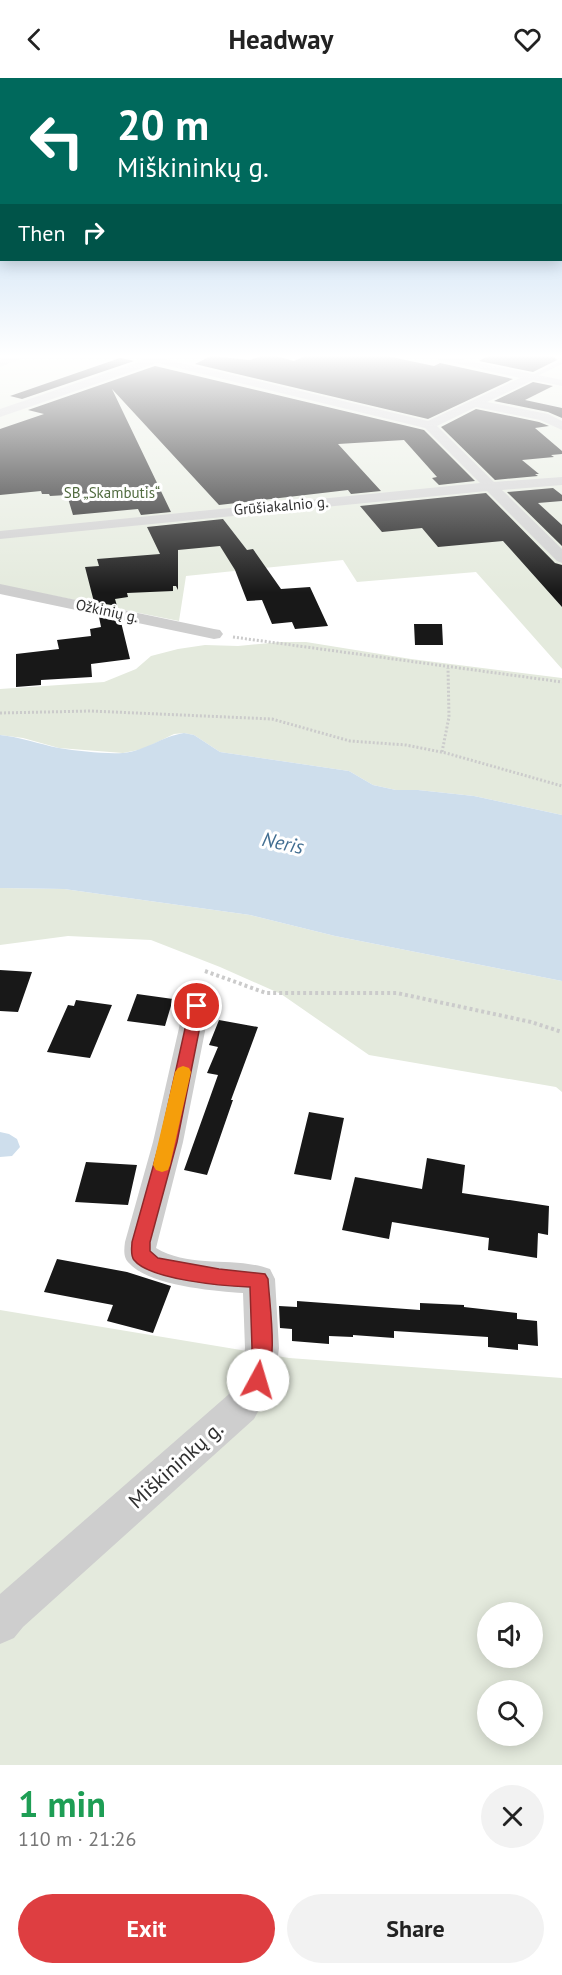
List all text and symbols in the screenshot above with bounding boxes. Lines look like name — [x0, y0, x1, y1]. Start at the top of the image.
text: Headway — [228, 22, 334, 56]
icon: back — [18, 23, 51, 56]
icon: heart — [511, 23, 544, 56]
text: 20 m — [117, 97, 209, 152]
icon: left — [18, 102, 96, 180]
text: Miškininkų g. — [117, 150, 269, 184]
icon: right — [77, 216, 110, 249]
text: Then — [18, 219, 65, 247]
park label: SB „Skambutis“ — [64, 483, 160, 502]
street label: Grūšiakalnio g. — [233, 492, 329, 519]
street label: Ožkinių g. — [74, 595, 140, 626]
water label: Neris — [260, 826, 306, 860]
pin — [171, 980, 222, 1031]
icon: arrive — [180, 989, 213, 1022]
position arrow — [226, 1348, 290, 1412]
street label: Miškininkų g. — [123, 1415, 229, 1514]
map controls — [477, 1602, 543, 1746]
button: sound — [477, 1602, 543, 1668]
button: search — [477, 1680, 543, 1746]
text: 1 min — [18, 1780, 106, 1827]
button: close — [481, 1785, 544, 1848]
text: 110 m · 21:26 — [18, 1826, 136, 1852]
button: Exit — [18, 1894, 275, 1963]
button: Share — [287, 1894, 544, 1963]

